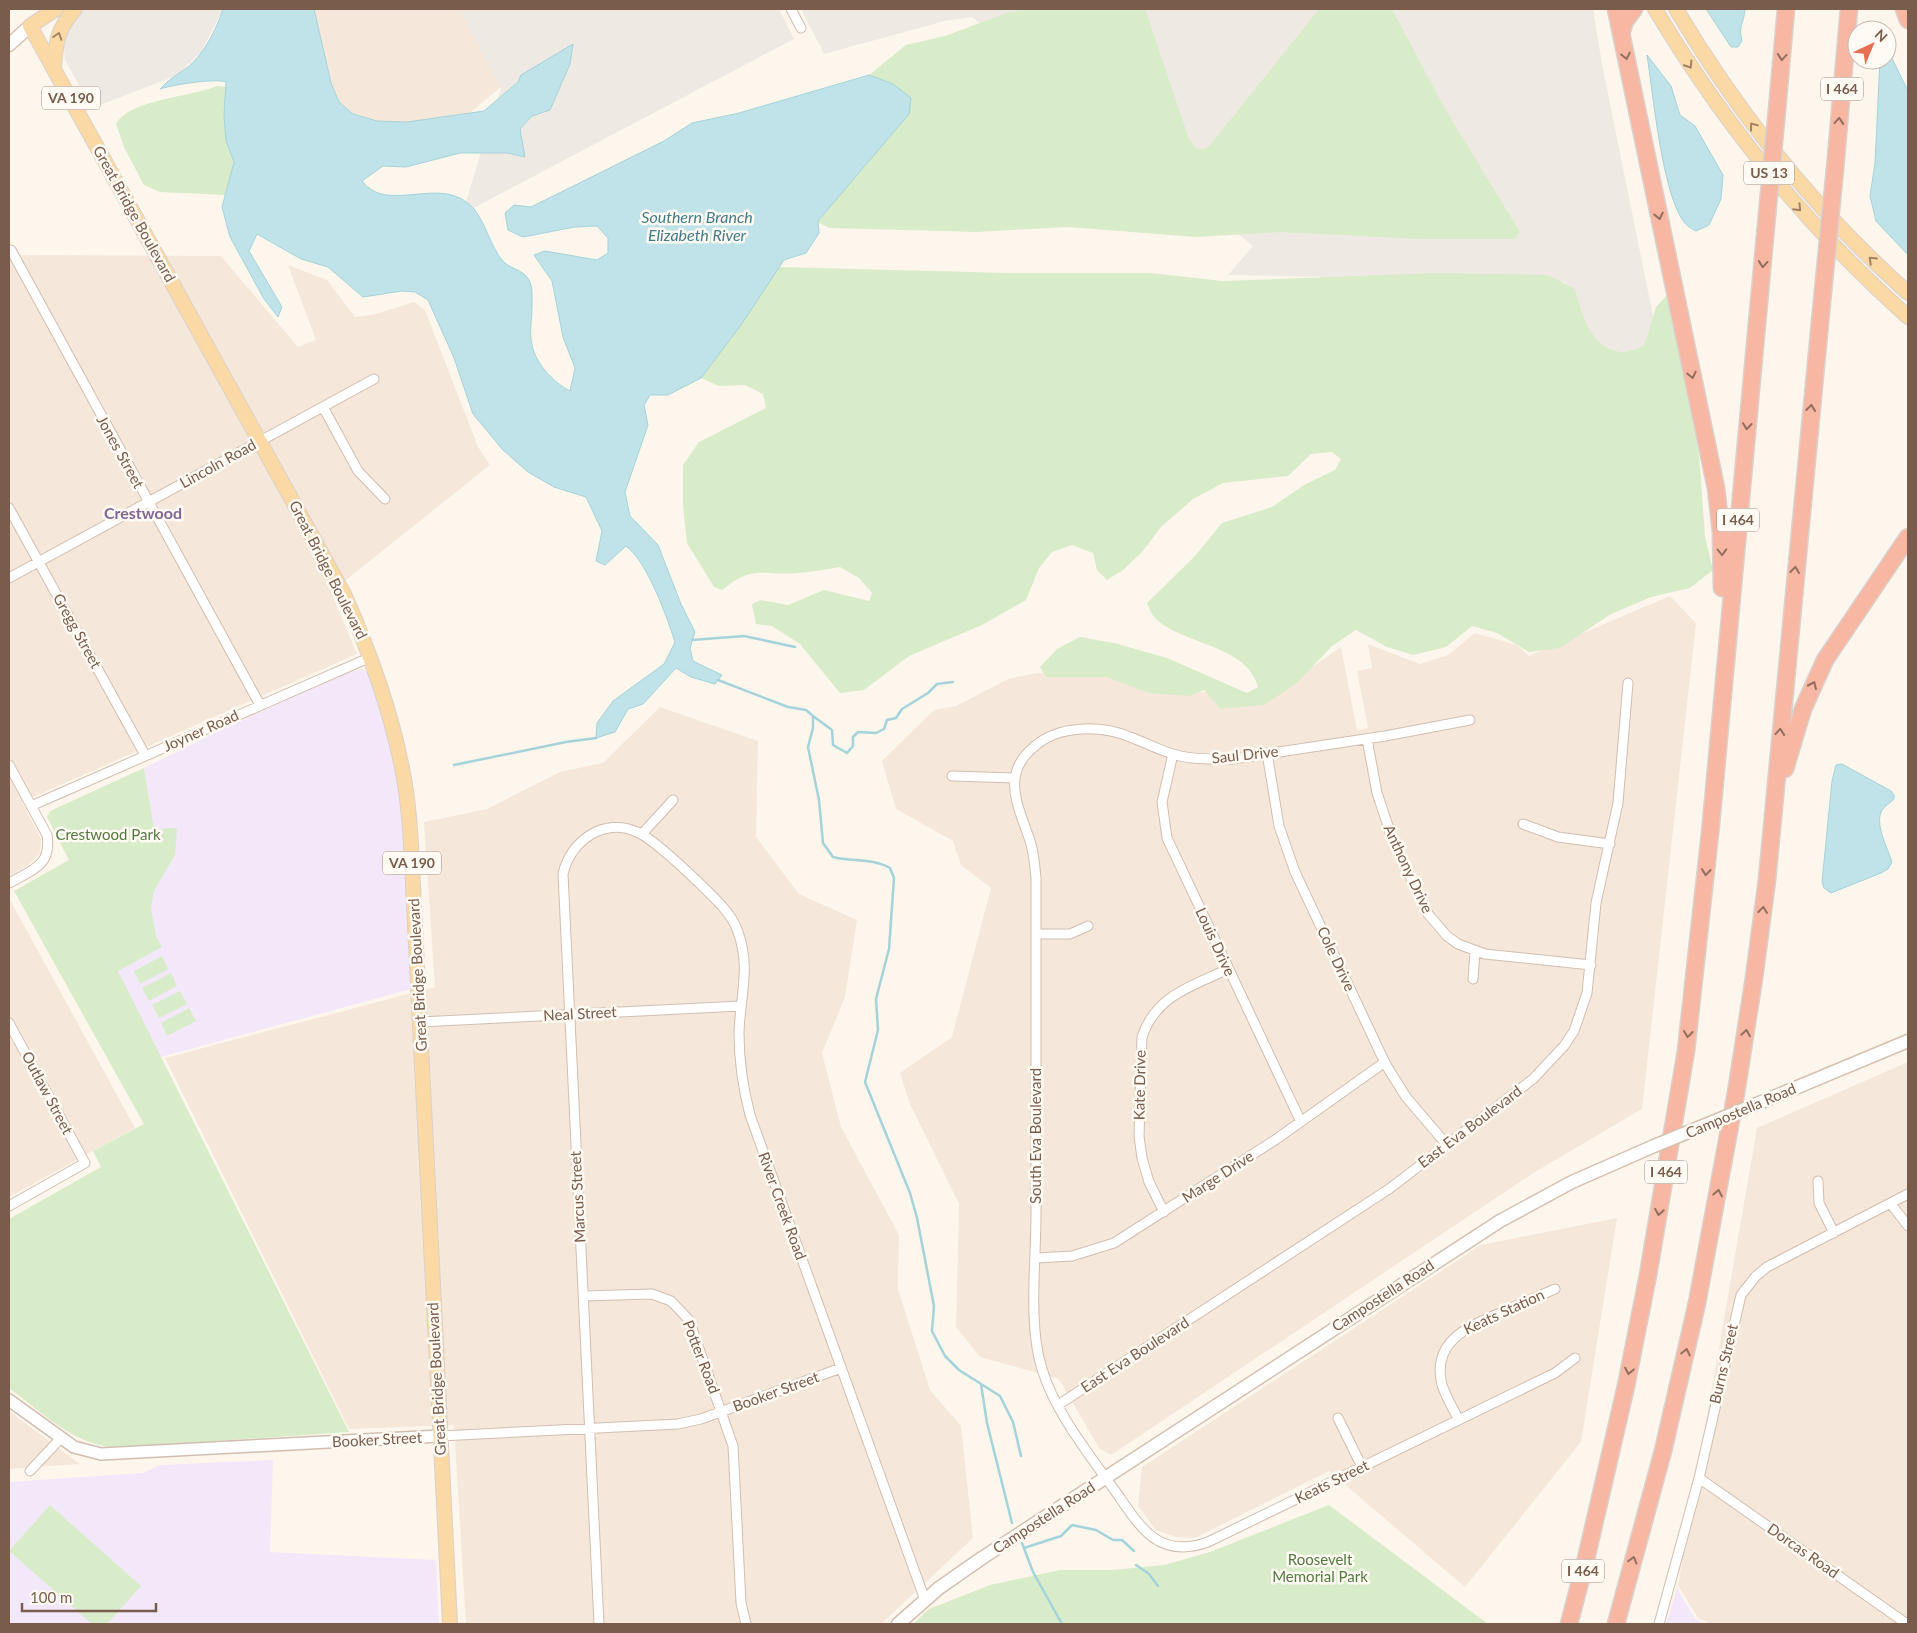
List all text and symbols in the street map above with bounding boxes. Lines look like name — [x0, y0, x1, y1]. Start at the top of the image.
north arrow — [1847, 20, 1897, 70]
text: N — [1872, 25, 1891, 45]
one-way arrow — [52, 32, 62, 41]
one-way arrow — [1620, 52, 1631, 61]
one-way arrow — [1777, 54, 1788, 62]
one-way arrow — [1683, 60, 1693, 69]
road number: I 464 — [1821, 78, 1863, 100]
road number: VA 190 — [42, 86, 100, 110]
one-way arrow — [1833, 116, 1844, 124]
one-way arrow — [1750, 122, 1759, 131]
street label: Great Bridge Boulevard — [90, 142, 180, 285]
road number: US 13 — [1744, 162, 1794, 184]
one-way arrow — [1793, 203, 1802, 212]
water label: Southern Branch Elizabeth River — [641, 207, 753, 244]
one-way arrow — [1654, 211, 1664, 220]
one-way arrow — [1869, 257, 1878, 266]
one-way arrow — [1758, 260, 1769, 268]
one-way arrow — [1687, 370, 1697, 379]
one-way arrow — [1805, 404, 1816, 412]
street label: Jones Street — [93, 412, 149, 492]
one-way arrow — [1742, 422, 1753, 430]
street label: Lincoln Road — [176, 435, 259, 491]
street label: Great Bridge Boulevard — [286, 497, 372, 642]
district label: Crestwood — [104, 503, 182, 522]
road number: I 464 — [1717, 508, 1759, 532]
one-way arrow — [1717, 548, 1727, 556]
one-way arrow — [1789, 565, 1800, 573]
street label: Gregg Street — [50, 590, 106, 672]
one-way arrow — [1807, 681, 1818, 690]
street label: Joyner Road — [160, 705, 241, 755]
one-way arrow — [1775, 727, 1786, 735]
street label: Saul Drive — [1211, 742, 1279, 766]
street label: Anthony Drive — [1381, 821, 1437, 916]
park label: Crestwood Park — [55, 825, 161, 843]
road number: VA 190 — [383, 851, 441, 874]
one-way arrow — [1701, 869, 1712, 877]
street label: Great Bridge Boulevard — [404, 898, 430, 1052]
street label: Louis Drive — [1192, 904, 1240, 979]
one-way arrow — [1757, 906, 1768, 914]
street label: Cole Drive — [1314, 923, 1360, 994]
street label: Neal Street — [543, 1002, 618, 1024]
one-way arrow — [1740, 1028, 1750, 1037]
one-way arrow — [1683, 1030, 1694, 1038]
street label: Outlaw Street — [18, 1048, 78, 1138]
street label: Kate Drive — [1129, 1050, 1149, 1120]
street label: South Eva Boulevard — [1026, 1068, 1044, 1204]
street label: Campostella Road — [1683, 1079, 1798, 1141]
street label: East Eva Boulevard — [1414, 1081, 1525, 1171]
street label: Marge Drive — [1178, 1146, 1257, 1206]
street label: River Creek Road — [755, 1149, 811, 1262]
street label: Marcus Street — [566, 1150, 588, 1243]
road number: I 464 — [1645, 1160, 1687, 1184]
one-way arrow — [1712, 1188, 1722, 1197]
one-way arrow — [1654, 1208, 1665, 1216]
street label: Campostella Road — [1328, 1255, 1437, 1335]
street label: Keats Station — [1460, 1285, 1547, 1338]
street label: Great Bridge Boulevard — [423, 1302, 449, 1456]
street label: East Eva Boulevard — [1077, 1312, 1192, 1396]
street label: Potter Road — [680, 1317, 724, 1396]
street label: Burns Street — [1705, 1321, 1741, 1406]
one-way arrow — [1680, 1348, 1691, 1356]
street label: Booker Street — [730, 1367, 822, 1415]
one-way arrow — [1624, 1367, 1634, 1376]
street label: Booker Street — [331, 1428, 423, 1450]
street label: Keats Street — [1292, 1455, 1372, 1507]
street label: Campostella Road — [989, 1477, 1098, 1557]
street label: Dorcas Road — [1764, 1519, 1843, 1581]
park label: Roosevelt Memorial Park — [1272, 1550, 1368, 1585]
one-way arrow — [1627, 1556, 1638, 1565]
road number: I 464 — [1562, 1560, 1604, 1582]
scale bar — [22, 1580, 156, 1612]
text: 100 m — [30, 1588, 72, 1606]

